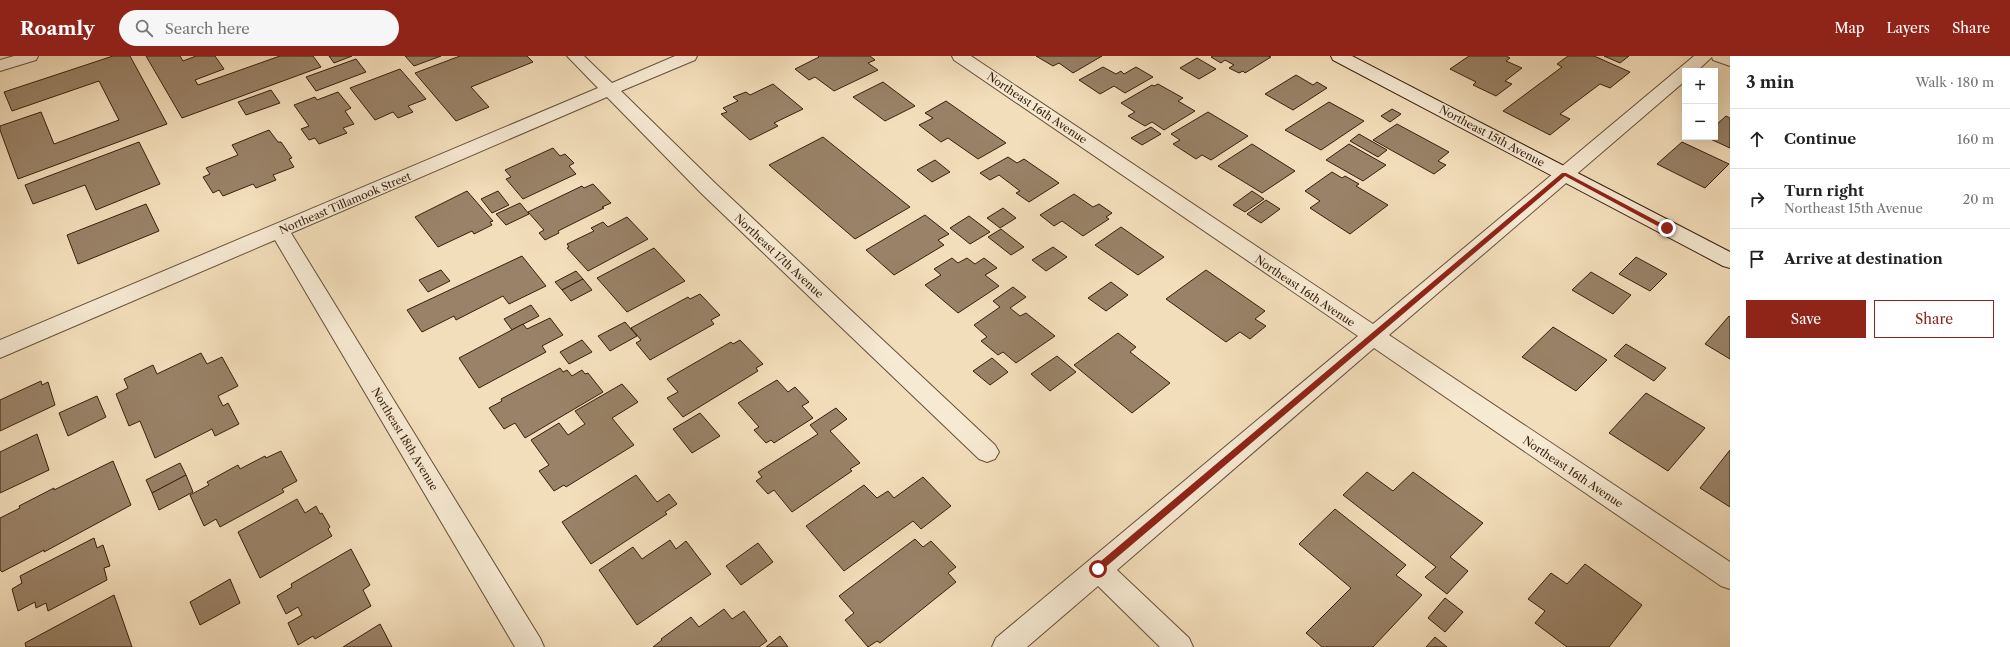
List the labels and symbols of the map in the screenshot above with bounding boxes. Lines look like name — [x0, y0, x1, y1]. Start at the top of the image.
street label: Northeast 16th Avenue — [984, 69, 1090, 147]
street label: Northeast 15th Avenue — [1437, 102, 1547, 170]
street label: Northeast Tillamook Street — [277, 169, 413, 237]
street label: Northeast 17th Avenue — [731, 211, 827, 301]
route end — [1658, 219, 1676, 237]
street label: Northeast 16th Avenue — [1252, 252, 1358, 330]
street label: Northeast 18th Avenue — [369, 385, 441, 493]
street label: Northeast 16th Avenue — [1520, 433, 1626, 511]
route start — [1089, 560, 1107, 578]

